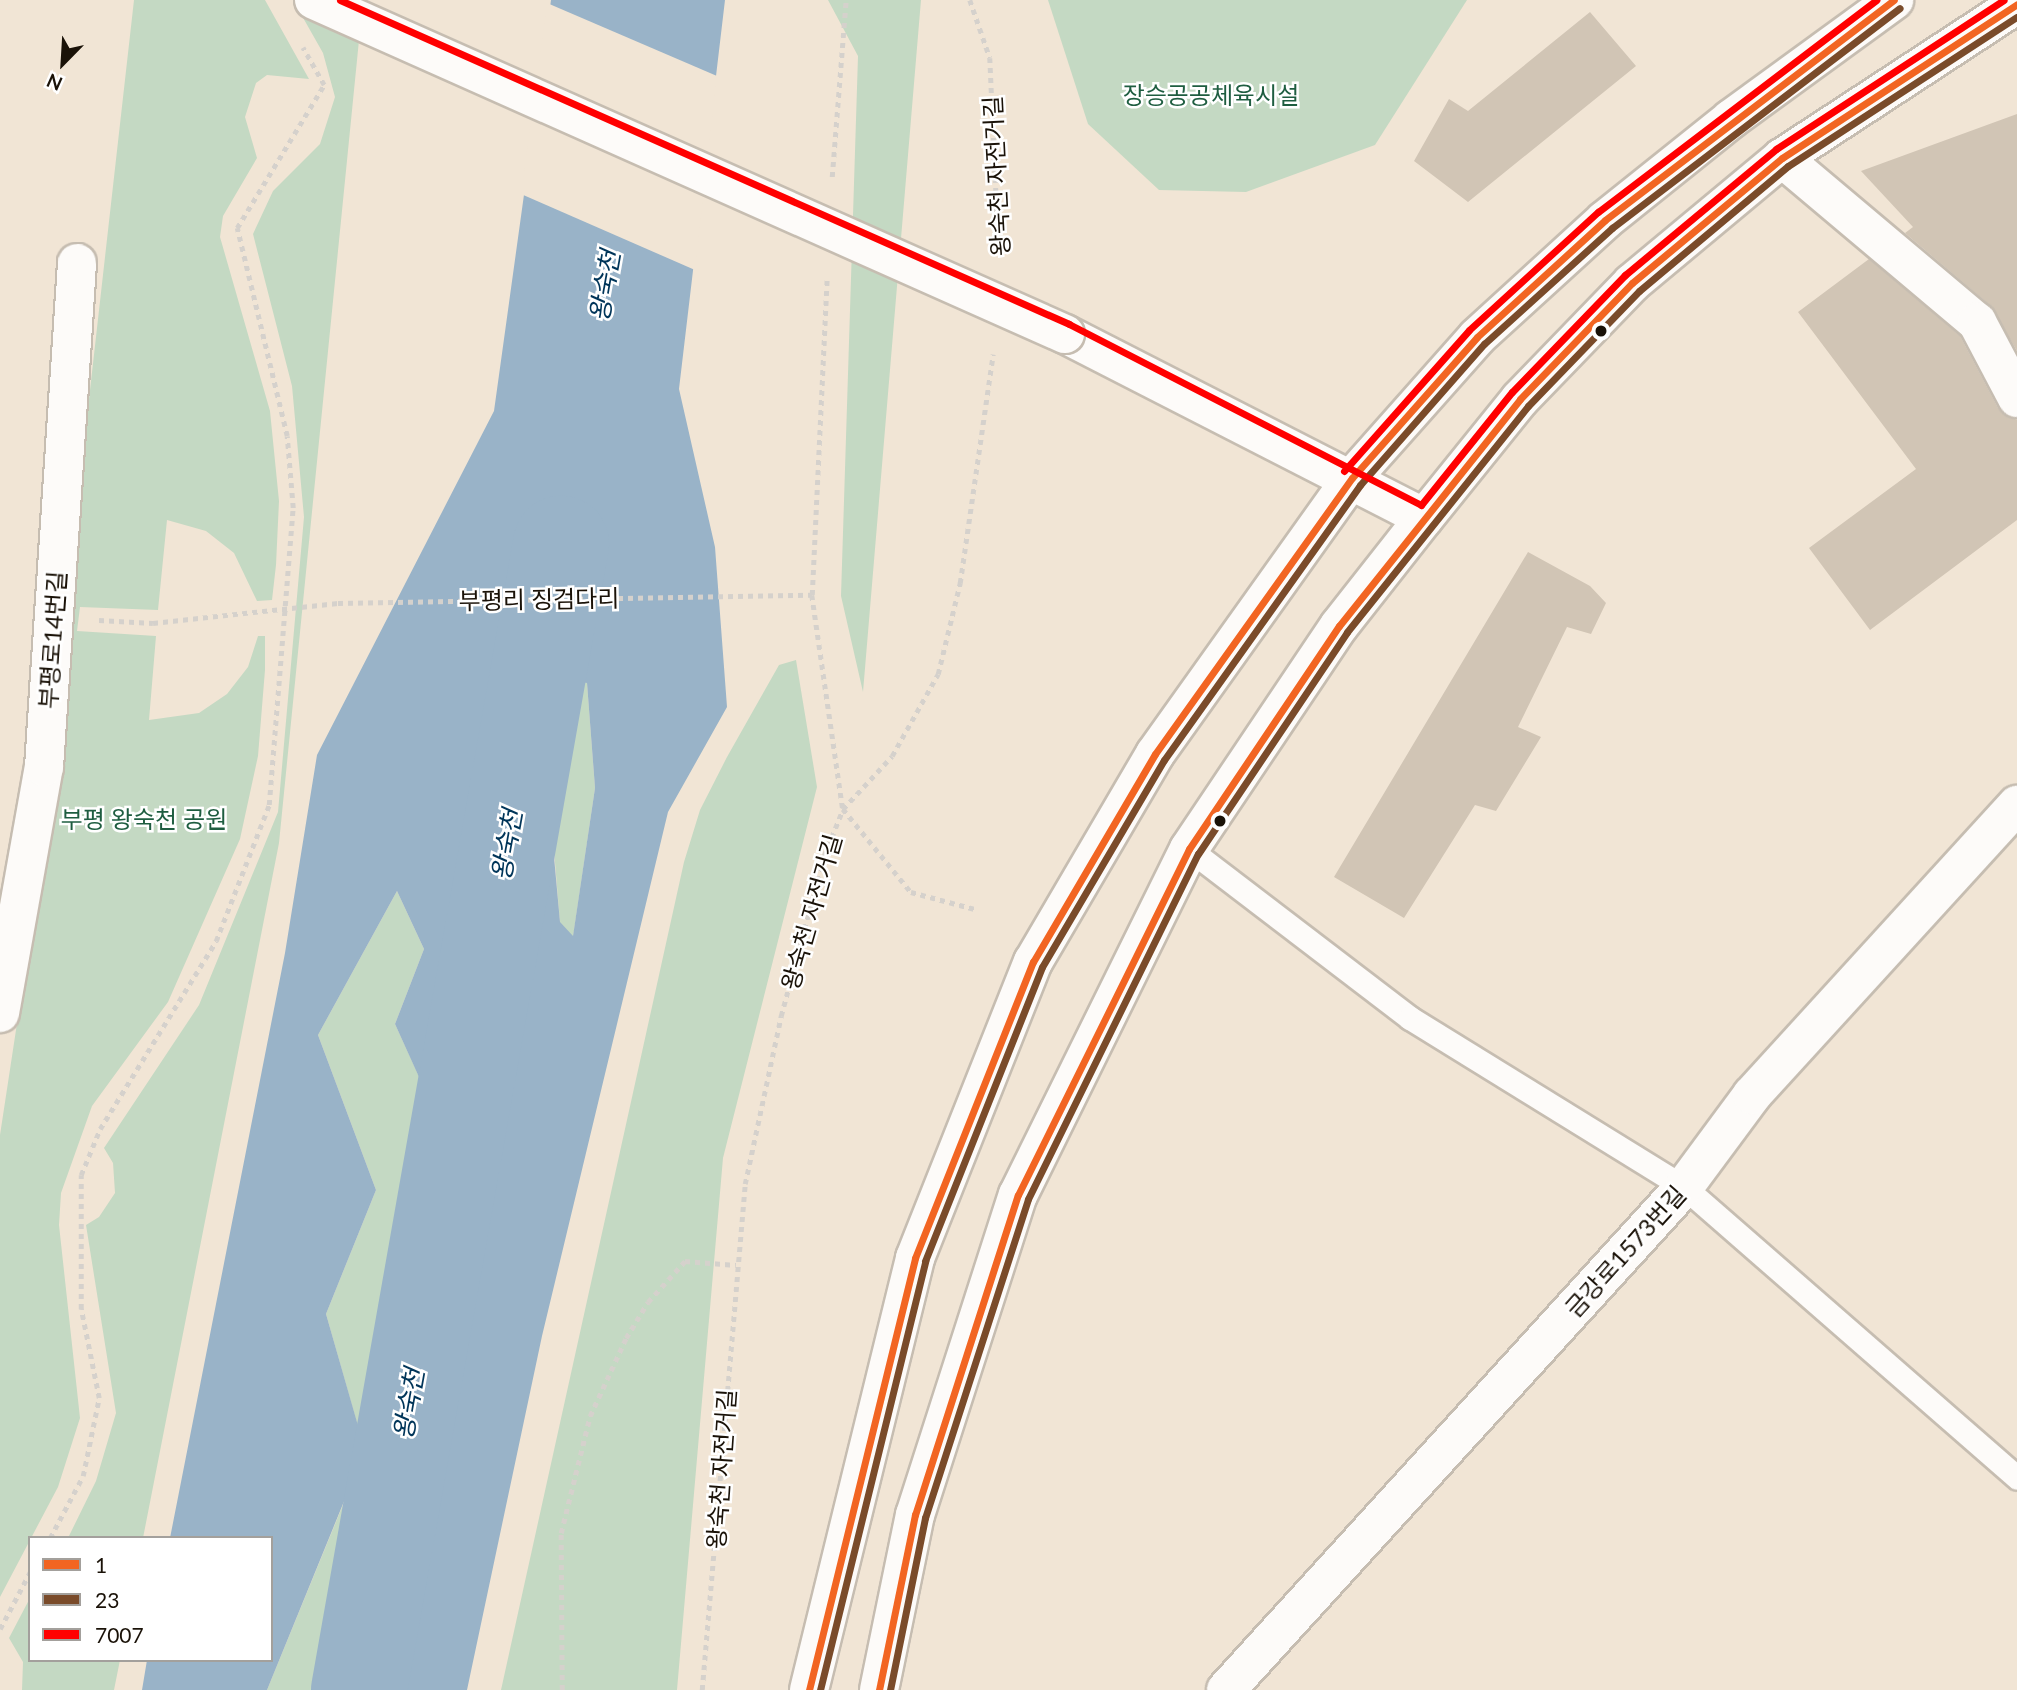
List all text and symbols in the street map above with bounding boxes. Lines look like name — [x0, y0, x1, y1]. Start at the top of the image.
north arrow — [28, 28, 98, 98]
text: N — [43, 69, 66, 96]
park label: 장승공공체육시설 — [1123, 81, 1299, 109]
street label: 왕숙천 자전거길 — [977, 95, 1015, 257]
water label: 왕숙천 — [583, 248, 627, 324]
unlabelled marker — [1594, 324, 1608, 338]
street label: 부평로14번길 — [33, 570, 71, 710]
street label: 부평리 징검다리 — [458, 583, 620, 615]
park label: 부평 왕숙천 공원 — [61, 805, 227, 833]
water label: 왕숙천 — [485, 807, 529, 883]
unlabelled marker — [1213, 814, 1227, 828]
street label: 왕숙천 자전거길 — [775, 831, 847, 993]
street label: 금강로1573번길 — [1559, 1180, 1691, 1322]
water label: 왕숙천 — [387, 1366, 431, 1442]
street label: 왕숙천 자전거길 — [701, 1388, 741, 1550]
legend — [28, 1536, 273, 1662]
text: 1 — [95, 1552, 107, 1577]
text: 23 — [95, 1587, 119, 1612]
text: 7007 — [95, 1622, 144, 1647]

